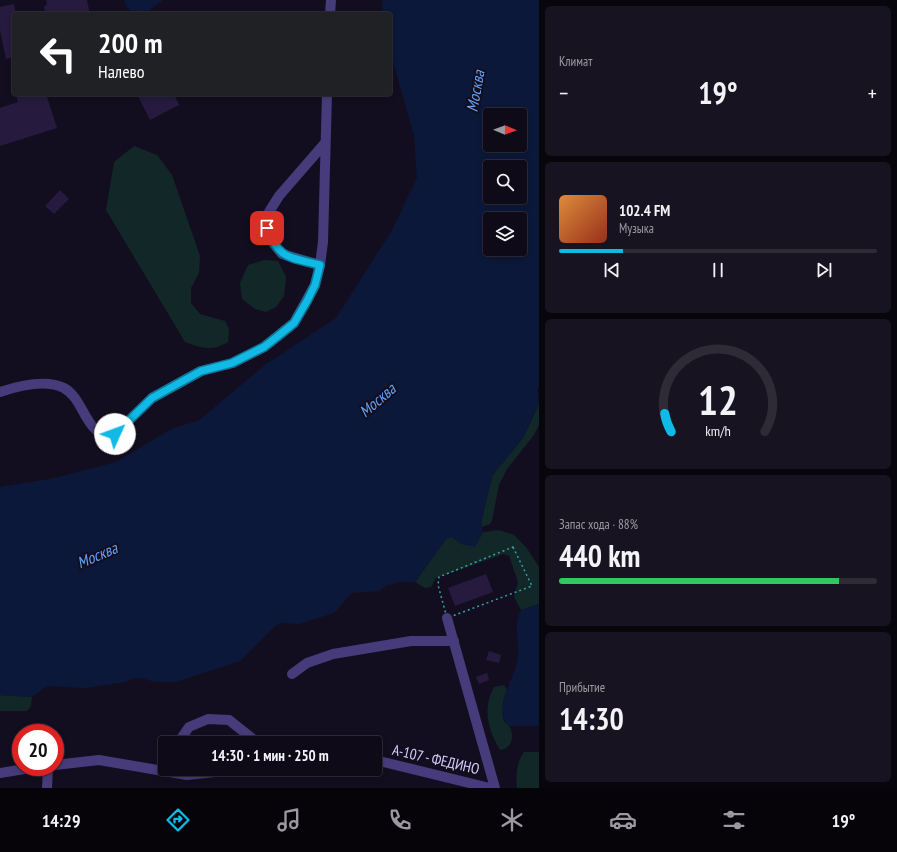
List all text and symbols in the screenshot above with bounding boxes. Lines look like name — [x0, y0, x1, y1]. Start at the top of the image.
text: 200 m — [98, 24, 162, 61]
icon: left — [32, 28, 84, 80]
text: Климат — [559, 53, 592, 70]
text: Налево — [98, 60, 145, 83]
water label: Москва — [462, 67, 489, 113]
text: 19° — [698, 73, 738, 112]
text: − — [559, 79, 568, 107]
text: + — [868, 79, 877, 107]
north arrow — [483, 108, 527, 152]
map controls — [483, 108, 527, 256]
button: search — [483, 160, 527, 204]
text: 102.4 FM — [619, 201, 670, 220]
pin — [250, 211, 284, 245]
button: layers — [483, 212, 527, 256]
icon: arrive — [256, 217, 278, 239]
text: Музыка — [619, 220, 654, 237]
icon: previous — [601, 259, 623, 281]
icon: pause — [707, 259, 729, 281]
icon: next — [813, 259, 835, 281]
text: 12 — [698, 373, 738, 426]
water label: Москва — [355, 378, 401, 421]
position arrow — [94, 413, 136, 455]
text: km/h — [705, 421, 731, 440]
text: Запас хода · 88% — [559, 516, 638, 533]
text: 440 km — [559, 536, 640, 575]
water label: Москва — [74, 537, 122, 572]
text: Прибытие — [559, 679, 605, 696]
text: 14:30 — [559, 699, 624, 738]
speed limit sign: 20 — [12, 724, 64, 776]
street label: А-107 - ФЕДИНО — [391, 740, 481, 778]
text: 14:30 · 1 мин · 250 m — [211, 746, 329, 765]
icon: directions — [164, 806, 192, 834]
icon: music — [275, 806, 303, 834]
icon: phone — [386, 806, 414, 834]
icon: climate — [498, 806, 526, 834]
icon: car — [609, 806, 637, 834]
icon: filters — [720, 806, 748, 834]
text: 14:29 — [42, 809, 81, 832]
text: 19° — [832, 809, 855, 832]

